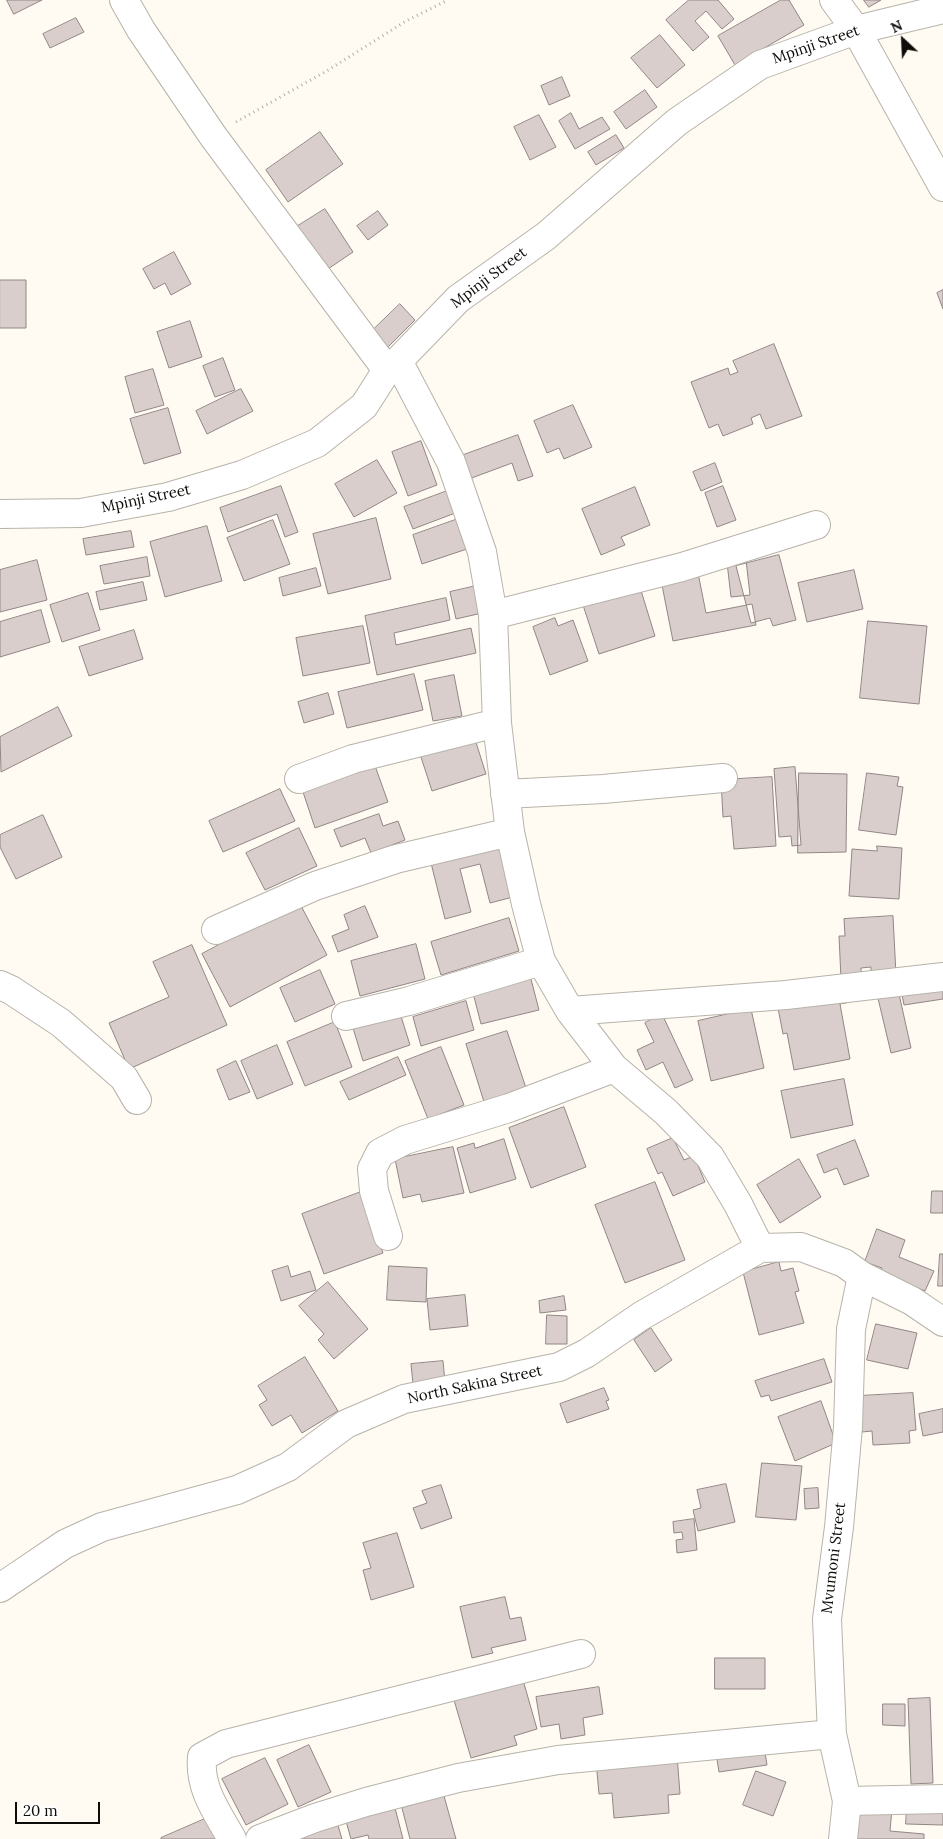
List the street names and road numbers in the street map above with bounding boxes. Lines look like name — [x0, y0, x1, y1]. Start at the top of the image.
street label: Mpinji Street — [770, 22, 862, 68]
street label: Mpinji Street — [447, 244, 531, 312]
street label: Mpinji Street — [100, 481, 192, 517]
street label: North Sakina Street — [406, 1362, 544, 1408]
street label: Mvumoni Street — [818, 1501, 850, 1615]

